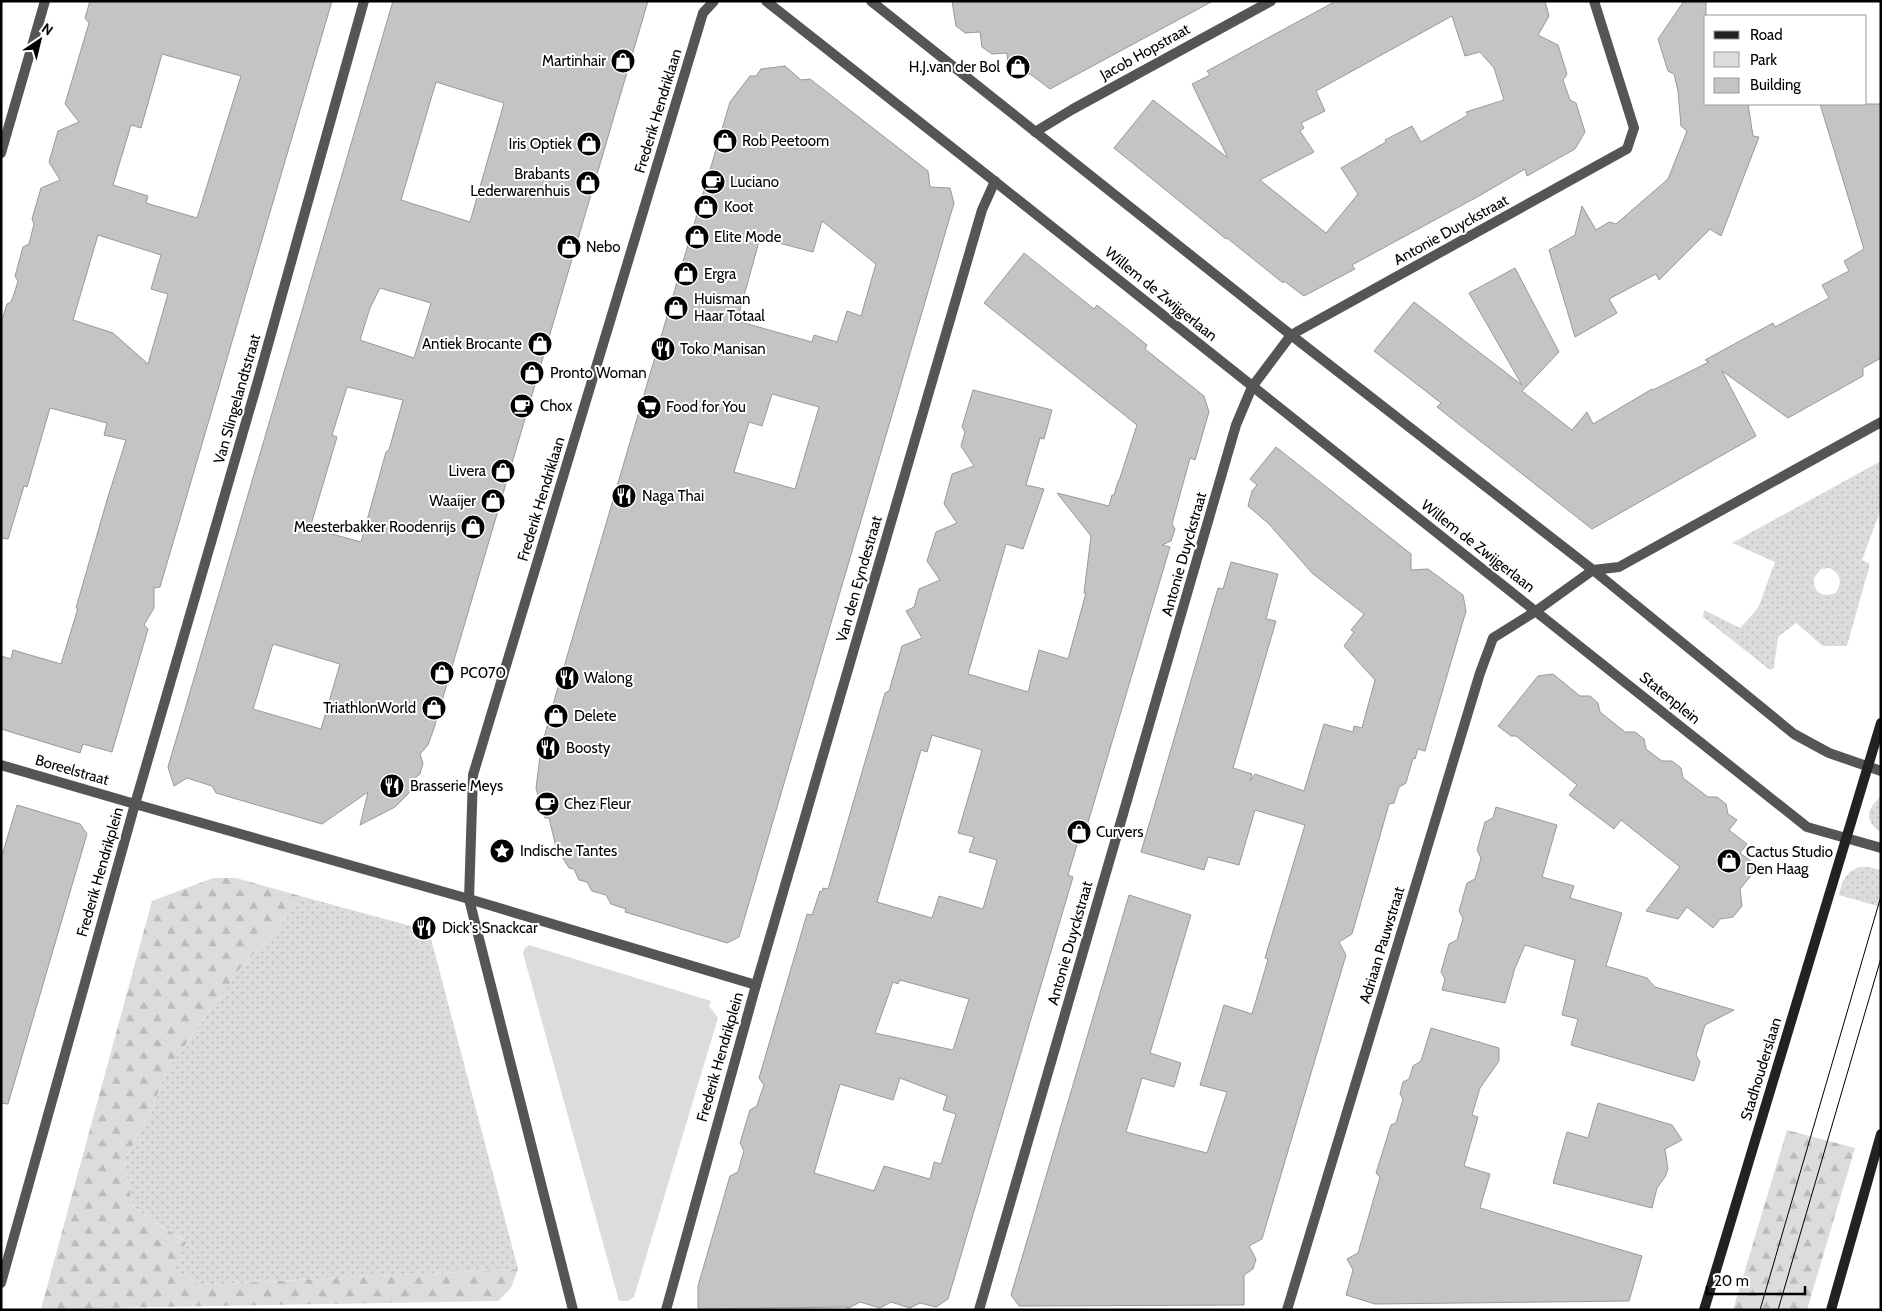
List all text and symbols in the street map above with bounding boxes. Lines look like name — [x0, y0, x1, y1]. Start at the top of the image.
north arrow — [15, 15, 65, 65]
legend — [1704, 15, 1867, 105]
text: N — [38, 19, 57, 40]
street label: Jacob Hopstraat — [1096, 20, 1193, 85]
text: Road — [1750, 26, 1783, 44]
street label: Frederik Hendriklaan — [631, 47, 685, 175]
shop icon: Martinhair — [610, 48, 636, 74]
text: Park — [1750, 51, 1777, 69]
place label: Martinhair — [542, 52, 606, 70]
shop icon: H.J.van der Bol — [1005, 54, 1031, 80]
place label: H.J.van der Bol — [909, 58, 1000, 76]
text: Building — [1750, 76, 1801, 94]
shop icon: Rob Peetoom — [712, 128, 738, 154]
shop icon: Iris Optiek — [576, 131, 602, 157]
place label: Rob Peetoom — [742, 132, 829, 150]
place label: Iris Optiek — [508, 135, 572, 153]
place label: Brabants Lederwarenhuis — [470, 165, 570, 200]
cafe icon: Luciano — [700, 169, 726, 195]
shop icon: Brabants Lederwarenhuis — [575, 170, 601, 196]
place label: Luciano — [730, 173, 779, 191]
street label: Antonie Duyckstraat — [1391, 191, 1511, 269]
shop icon: Koot — [693, 194, 719, 220]
place label: Koot — [724, 198, 753, 216]
shop icon: Elite Mode — [684, 224, 710, 250]
place label: Elite Mode — [714, 228, 782, 246]
shop icon: Nebo — [556, 234, 582, 260]
place label: Nebo — [586, 238, 621, 256]
street label: Willem de Zwijgerlaan — [1101, 243, 1221, 345]
shop icon: Ergra — [673, 261, 699, 287]
place label: Ergra — [704, 265, 737, 283]
place label: Huisman Haar Totaal — [694, 290, 765, 325]
shop icon: Huisman Haar Totaal — [663, 295, 689, 321]
shop icon: Antiek Brocante — [527, 331, 553, 357]
street label: Van Slingelandtstraat — [210, 332, 264, 466]
place label: Antiek Brocante — [422, 335, 522, 353]
restaurant icon: Toko Manisan — [650, 336, 676, 362]
place label: Toko Manisan — [680, 340, 766, 358]
shop icon: Pronto Woman — [519, 360, 545, 386]
place label: Pronto Woman — [550, 364, 647, 382]
cafe icon: Chox — [509, 393, 535, 419]
supermarket icon: Food for You — [636, 394, 662, 420]
place label: Chox — [540, 397, 572, 415]
place label: Food for You — [666, 398, 746, 416]
street label: Frederik Hendriklaan — [514, 435, 568, 563]
shop icon: Livera — [490, 458, 516, 484]
place label: Livera — [449, 462, 487, 480]
restaurant icon: Naga Thai — [611, 483, 637, 509]
place label: Naga Thai — [642, 487, 704, 505]
shop icon: Waaijer — [480, 488, 506, 514]
street label: Antonie Duyckstraat — [1158, 490, 1210, 618]
place label: Waaijer — [429, 492, 476, 510]
street label: Willem de Zwijgerlaan — [1418, 496, 1538, 596]
shop icon: Meesterbakker Roodenrijs — [460, 514, 486, 540]
street label: Van den Eyndestraat — [832, 514, 886, 644]
place label: Meesterbakker Roodenrijs — [294, 518, 456, 536]
shop icon: PC070 — [429, 660, 455, 686]
place label: PC070 — [460, 664, 506, 682]
restaurant icon: Walong — [554, 665, 580, 691]
street label: Statenplein — [1636, 668, 1704, 728]
place label: Walong — [584, 669, 633, 687]
shop icon: TriathlonWorld — [421, 695, 447, 721]
place label: TriathlonWorld — [323, 699, 416, 717]
shop icon: Delete — [543, 703, 569, 729]
place label: Delete — [574, 707, 617, 725]
restaurant icon: Boosty — [535, 735, 561, 761]
place label: Boosty — [566, 739, 611, 757]
street label: Boreelstraat — [33, 751, 111, 789]
restaurant icon: Brasserie Meys — [379, 773, 405, 799]
place label: Brasserie Meys — [410, 777, 503, 795]
cafe icon: Chez Fleur — [534, 791, 560, 817]
place label: Chez Fleur — [564, 795, 631, 813]
street label: Frederik Hendrikplein — [73, 805, 127, 939]
shop icon: Curvers — [1066, 819, 1092, 845]
place label: Curvers — [1096, 823, 1144, 841]
place icon: Indische Tantes — [489, 838, 515, 864]
place label: Indische Tantes — [520, 842, 617, 860]
place label: Cactus Studio Den Haag — [1746, 843, 1833, 878]
shop icon: Cactus Studio Den Haag — [1716, 848, 1742, 874]
street label: Antonie Duyckstraat — [1044, 879, 1096, 1007]
street label: Adriaan Pauwstraat — [1356, 885, 1408, 1005]
restaurant icon: Dick's Snackcar — [411, 915, 437, 941]
place label: Dick's Snackcar — [442, 919, 538, 937]
street label: Frederik Hendrikplein — [693, 990, 747, 1124]
street label: Stadhouderslaan — [1737, 1015, 1785, 1123]
scale bar — [1707, 1264, 1804, 1296]
text: 20 m — [1714, 1272, 1749, 1290]

